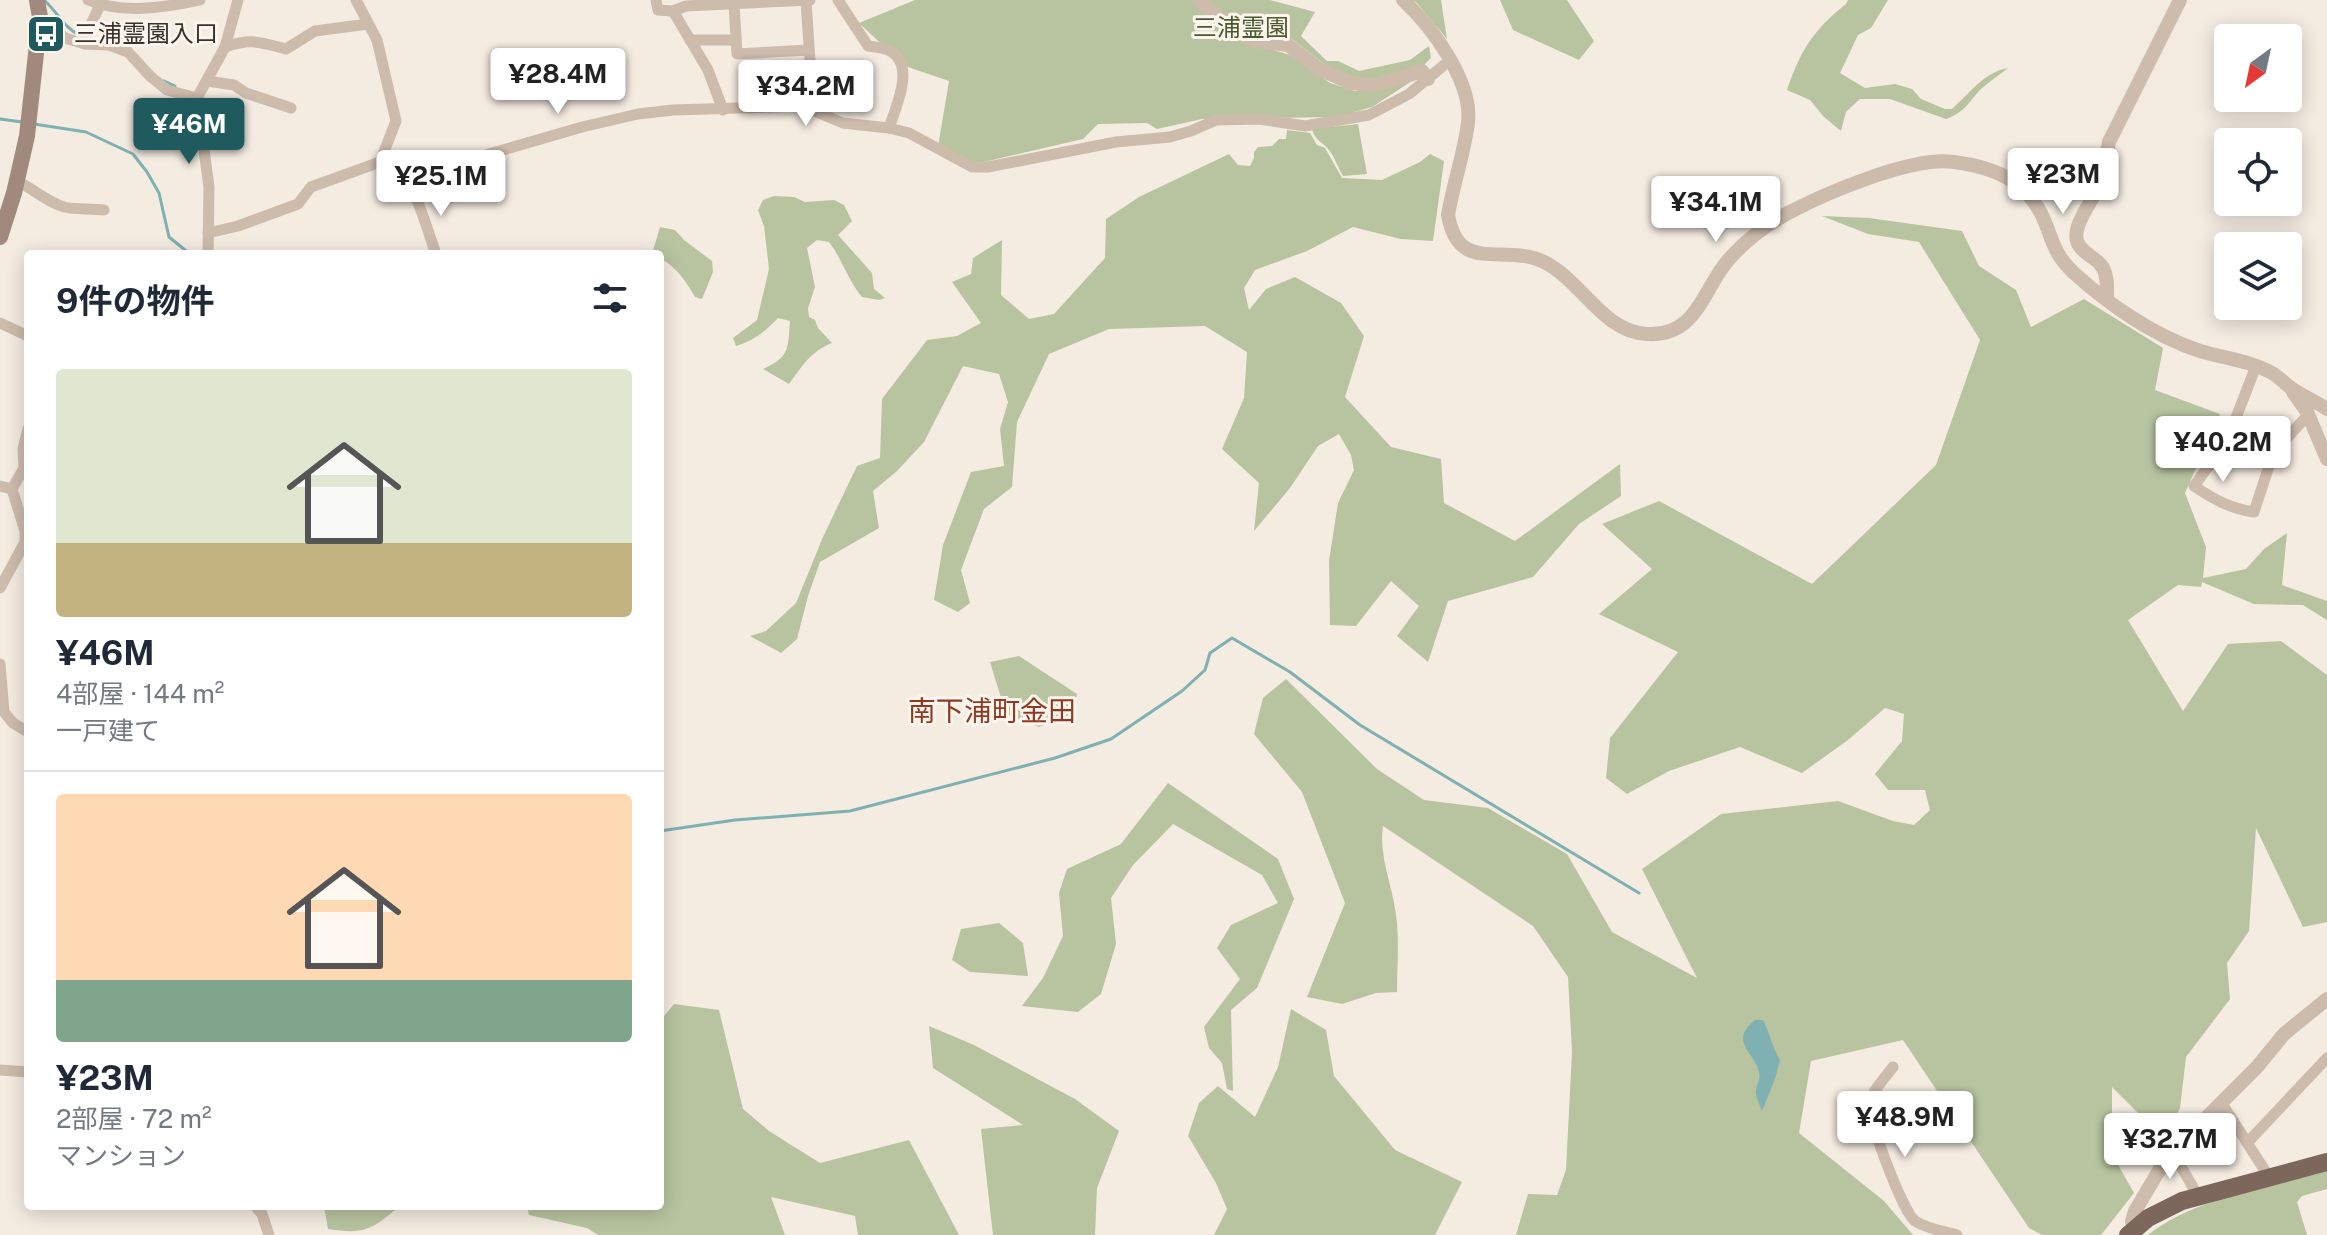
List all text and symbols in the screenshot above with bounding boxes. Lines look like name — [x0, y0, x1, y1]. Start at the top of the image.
bus stop icon: 三浦霊園入口 — [25, 13, 67, 55]
park label: 三浦霊園 — [1193, 13, 1289, 41]
place label: 三浦霊園入口 — [74, 19, 218, 47]
north arrow — [2214, 24, 2302, 112]
map controls — [2214, 24, 2302, 320]
pin: ¥28.4M — [493, 48, 623, 116]
text: ¥28.4M — [509, 58, 607, 89]
pin: ¥34.2M — [741, 60, 871, 128]
text: ¥34.2M — [756, 70, 856, 101]
pin: ¥46M — [142, 98, 236, 166]
text: ¥46M — [151, 108, 227, 139]
button: locate — [2214, 128, 2302, 216]
pin: ¥23M — [2016, 148, 2110, 216]
pin: ¥25.1M — [376, 150, 506, 218]
text: ¥23M — [2026, 158, 2100, 189]
text: ¥25.1M — [394, 160, 488, 191]
pin: ¥34.1M — [1651, 176, 1781, 244]
text: ¥34.1M — [1669, 186, 1763, 217]
button: layers — [2214, 232, 2302, 320]
icon: filters — [588, 276, 632, 320]
text: 9件の物件 — [56, 281, 214, 321]
pin: ¥40.2M — [2158, 416, 2288, 484]
icon: home — [272, 421, 416, 565]
text: ¥40.2M — [2174, 426, 2272, 457]
text: ¥46M — [56, 633, 154, 673]
text: 4部屋 · 144 m² — [56, 678, 224, 709]
district label: 南下浦町金田 — [908, 694, 1076, 727]
text: 一戸建て — [56, 715, 160, 746]
icon: home — [272, 846, 416, 990]
text: ¥23M — [56, 1058, 154, 1098]
pin: ¥48.9M — [1840, 1091, 1970, 1159]
text: ¥48.9M — [1855, 1101, 1955, 1132]
text: 2部屋 · 72 m² — [56, 1103, 212, 1134]
pin: ¥32.7M — [2105, 1113, 2235, 1181]
text: ¥32.7M — [2122, 1123, 2218, 1154]
text: マンション — [56, 1140, 186, 1171]

